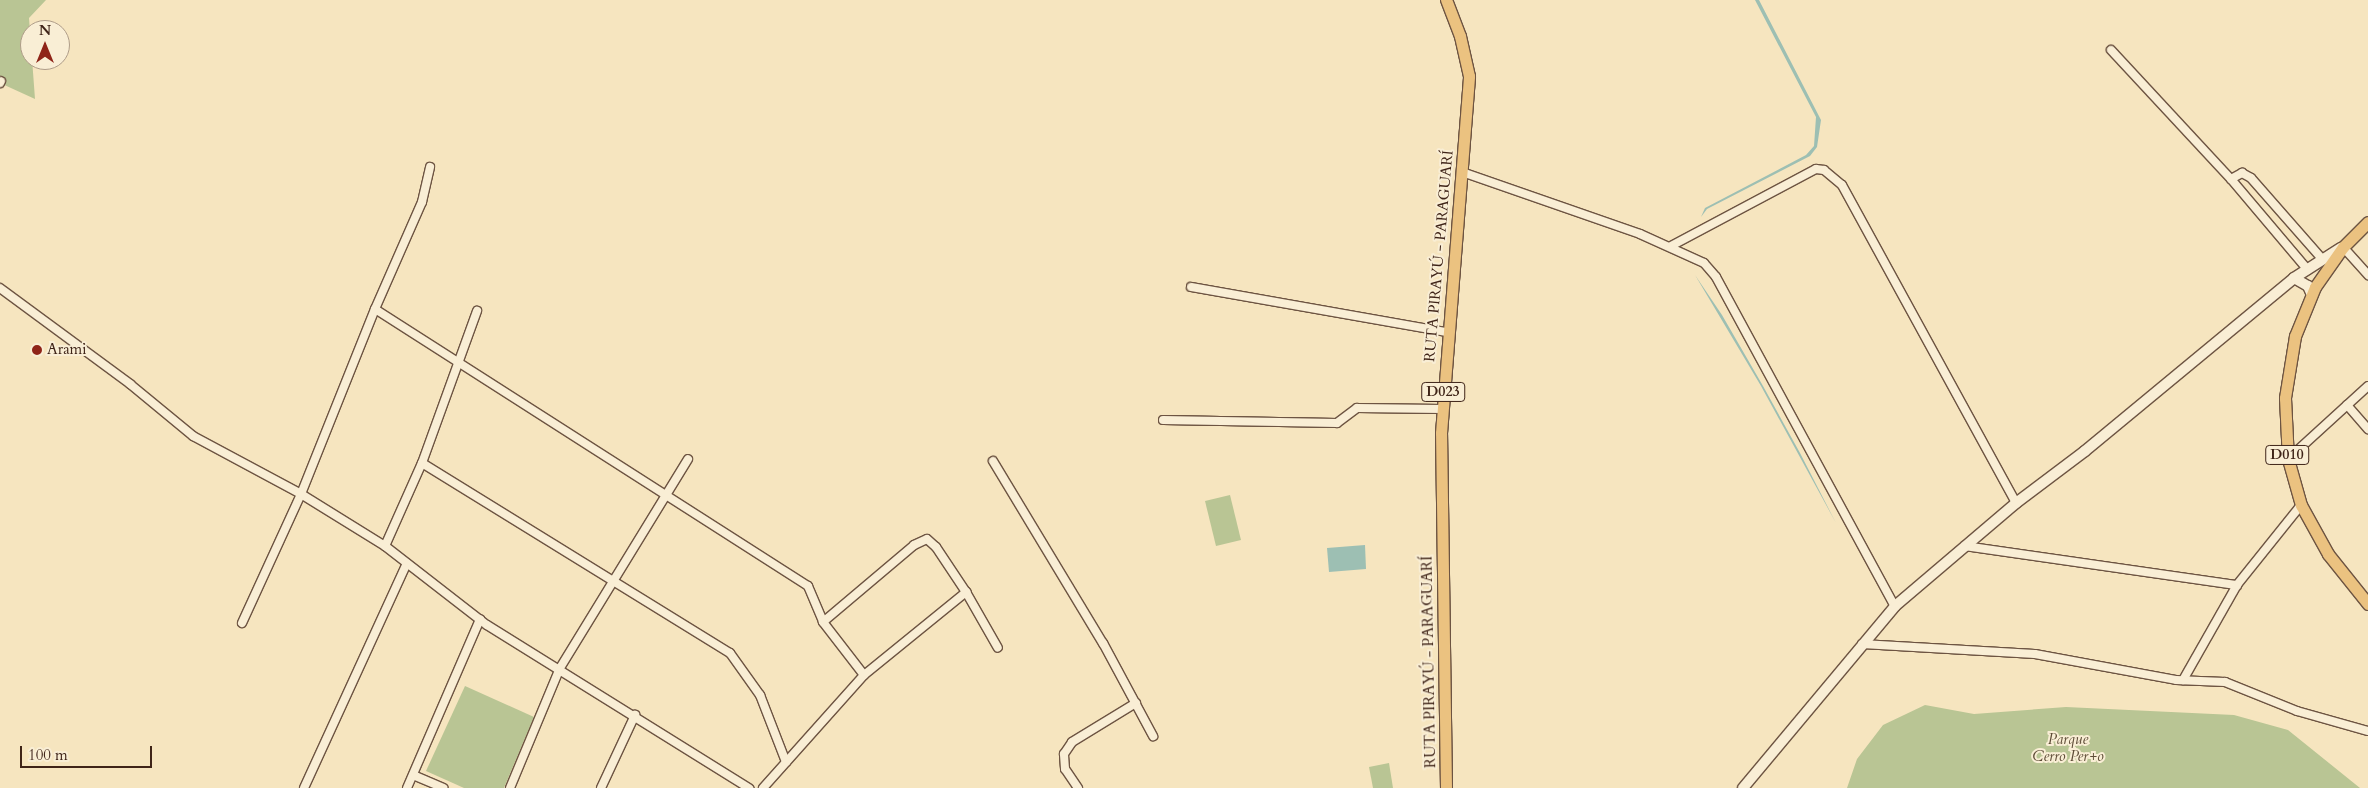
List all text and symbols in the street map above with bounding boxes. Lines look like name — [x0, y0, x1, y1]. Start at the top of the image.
north arrow — [20, 20, 70, 70]
text: N — [39, 21, 51, 40]
street label: RUTA PIRAYÚ - PARAGUARÍ — [1421, 149, 1457, 363]
place label: Arami — [47, 341, 87, 359]
marker: Arami — [31, 344, 43, 356]
road number: D023 — [1420, 381, 1466, 404]
road number: D010 — [2264, 444, 2310, 466]
street label: RUTA PIRAYÚ - PARAGUARÍ — [1418, 556, 1440, 768]
park label: Parque Cerro Per+o — [2032, 730, 2104, 765]
scale bar — [22, 736, 155, 768]
text: 100 m — [28, 745, 68, 765]

